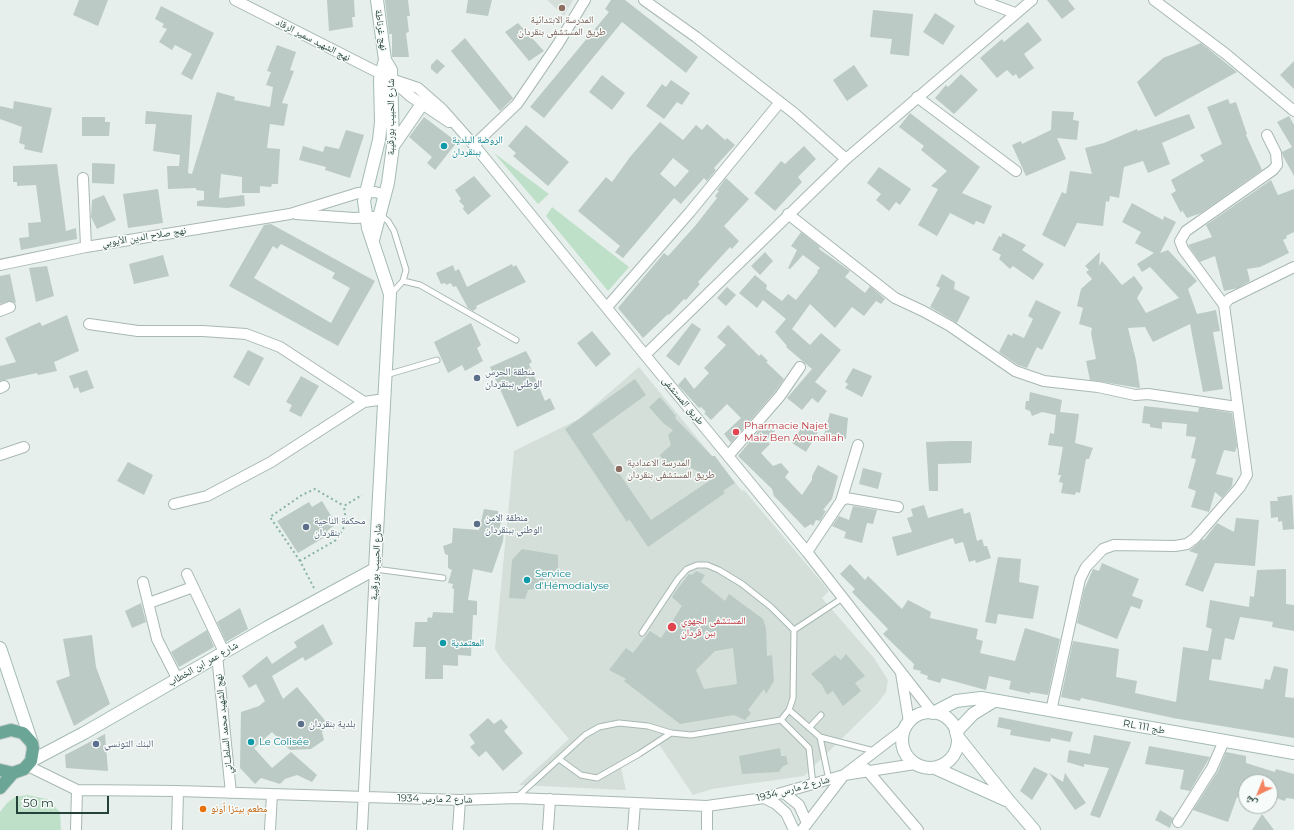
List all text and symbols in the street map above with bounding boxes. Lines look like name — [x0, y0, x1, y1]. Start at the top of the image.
marker: المدرسة الابتدائية طريق المستشفى بنقردان — [557, 3, 567, 13]
street label: نهج غرناطة — [372, 9, 390, 51]
place label: المدرسة الابتدائية طريق المستشفى بنقردان — [518, 14, 606, 38]
street label: نهج الشهيد سمير الرقاد — [274, 16, 352, 64]
street label: شارع الحبيب بورقيبة — [385, 79, 397, 155]
place label: الروضة البلدية ببنقردان — [452, 134, 503, 158]
marker: الروضة البلدية ببنقردان — [439, 141, 449, 151]
street label: نهج صلاح الدين الأيوبي — [101, 224, 187, 250]
place label: منطقة الحرس الوطني ببنقردان — [485, 366, 542, 390]
marker: منطقة الحرس الوطني ببنقردان — [472, 373, 482, 383]
street label: طريق المستشفى — [659, 374, 707, 428]
place label: Pharmacie Najet Maiz Ben Aounallah — [744, 420, 844, 444]
marker: Pharmacie Najet Maiz Ben Aounallah — [731, 427, 741, 437]
place label: المدرسة الاعدادية طريق المستشفى بنقردان — [627, 457, 715, 480]
marker: المدرسة الاعدادية طريق المستشفى بنقردان — [614, 464, 624, 474]
place label: منطقة الامن الوطني ببنقردان — [485, 512, 542, 536]
place label: محكمة الناحية بنقردان — [314, 515, 366, 538]
marker: منطقة الامن الوطني ببنقردان — [472, 519, 482, 529]
marker: محكمة الناحية بنقردان — [301, 522, 311, 532]
street label: شارع الحبيب بورقيبة — [368, 523, 384, 601]
place label: Service d'Hémodialyse — [535, 568, 609, 592]
marker: Service d'Hémodialyse — [522, 575, 532, 585]
place label: المستشفى الجهوي ببن قردان — [681, 615, 746, 638]
marker: المستشفى الجهوي ببن قردان — [666, 621, 678, 633]
place label: المعتمدية — [451, 637, 484, 649]
marker: المعتمدية — [438, 638, 448, 648]
street label: شارع عمر ابن الخطاب — [166, 639, 240, 689]
street label: نهج الشهيد محمد السلطــاني — [213, 673, 235, 775]
street label: RL طج 111 — [1122, 717, 1166, 737]
place label: بلدية بنقردان — [309, 718, 355, 730]
marker: بلدية بنقردان — [296, 719, 306, 729]
place label: Le Colisée — [259, 736, 309, 748]
marker: Le Colisée — [246, 737, 256, 747]
place label: البنك التونسي — [104, 738, 153, 750]
marker: البنك التونسي — [91, 739, 101, 749]
street label: شارع 2 مارس 1934 — [755, 773, 831, 805]
north arrow — [1238, 774, 1278, 814]
scale bar — [18, 788, 111, 814]
street label: شارع 2 مارس 1934 — [397, 792, 473, 806]
text: ش — [1241, 793, 1260, 811]
text: 50 m — [23, 795, 54, 810]
place label: مطعم بيتزا أونو — [211, 803, 267, 815]
marker: مطعم بيتزا أونو — [198, 804, 208, 814]

